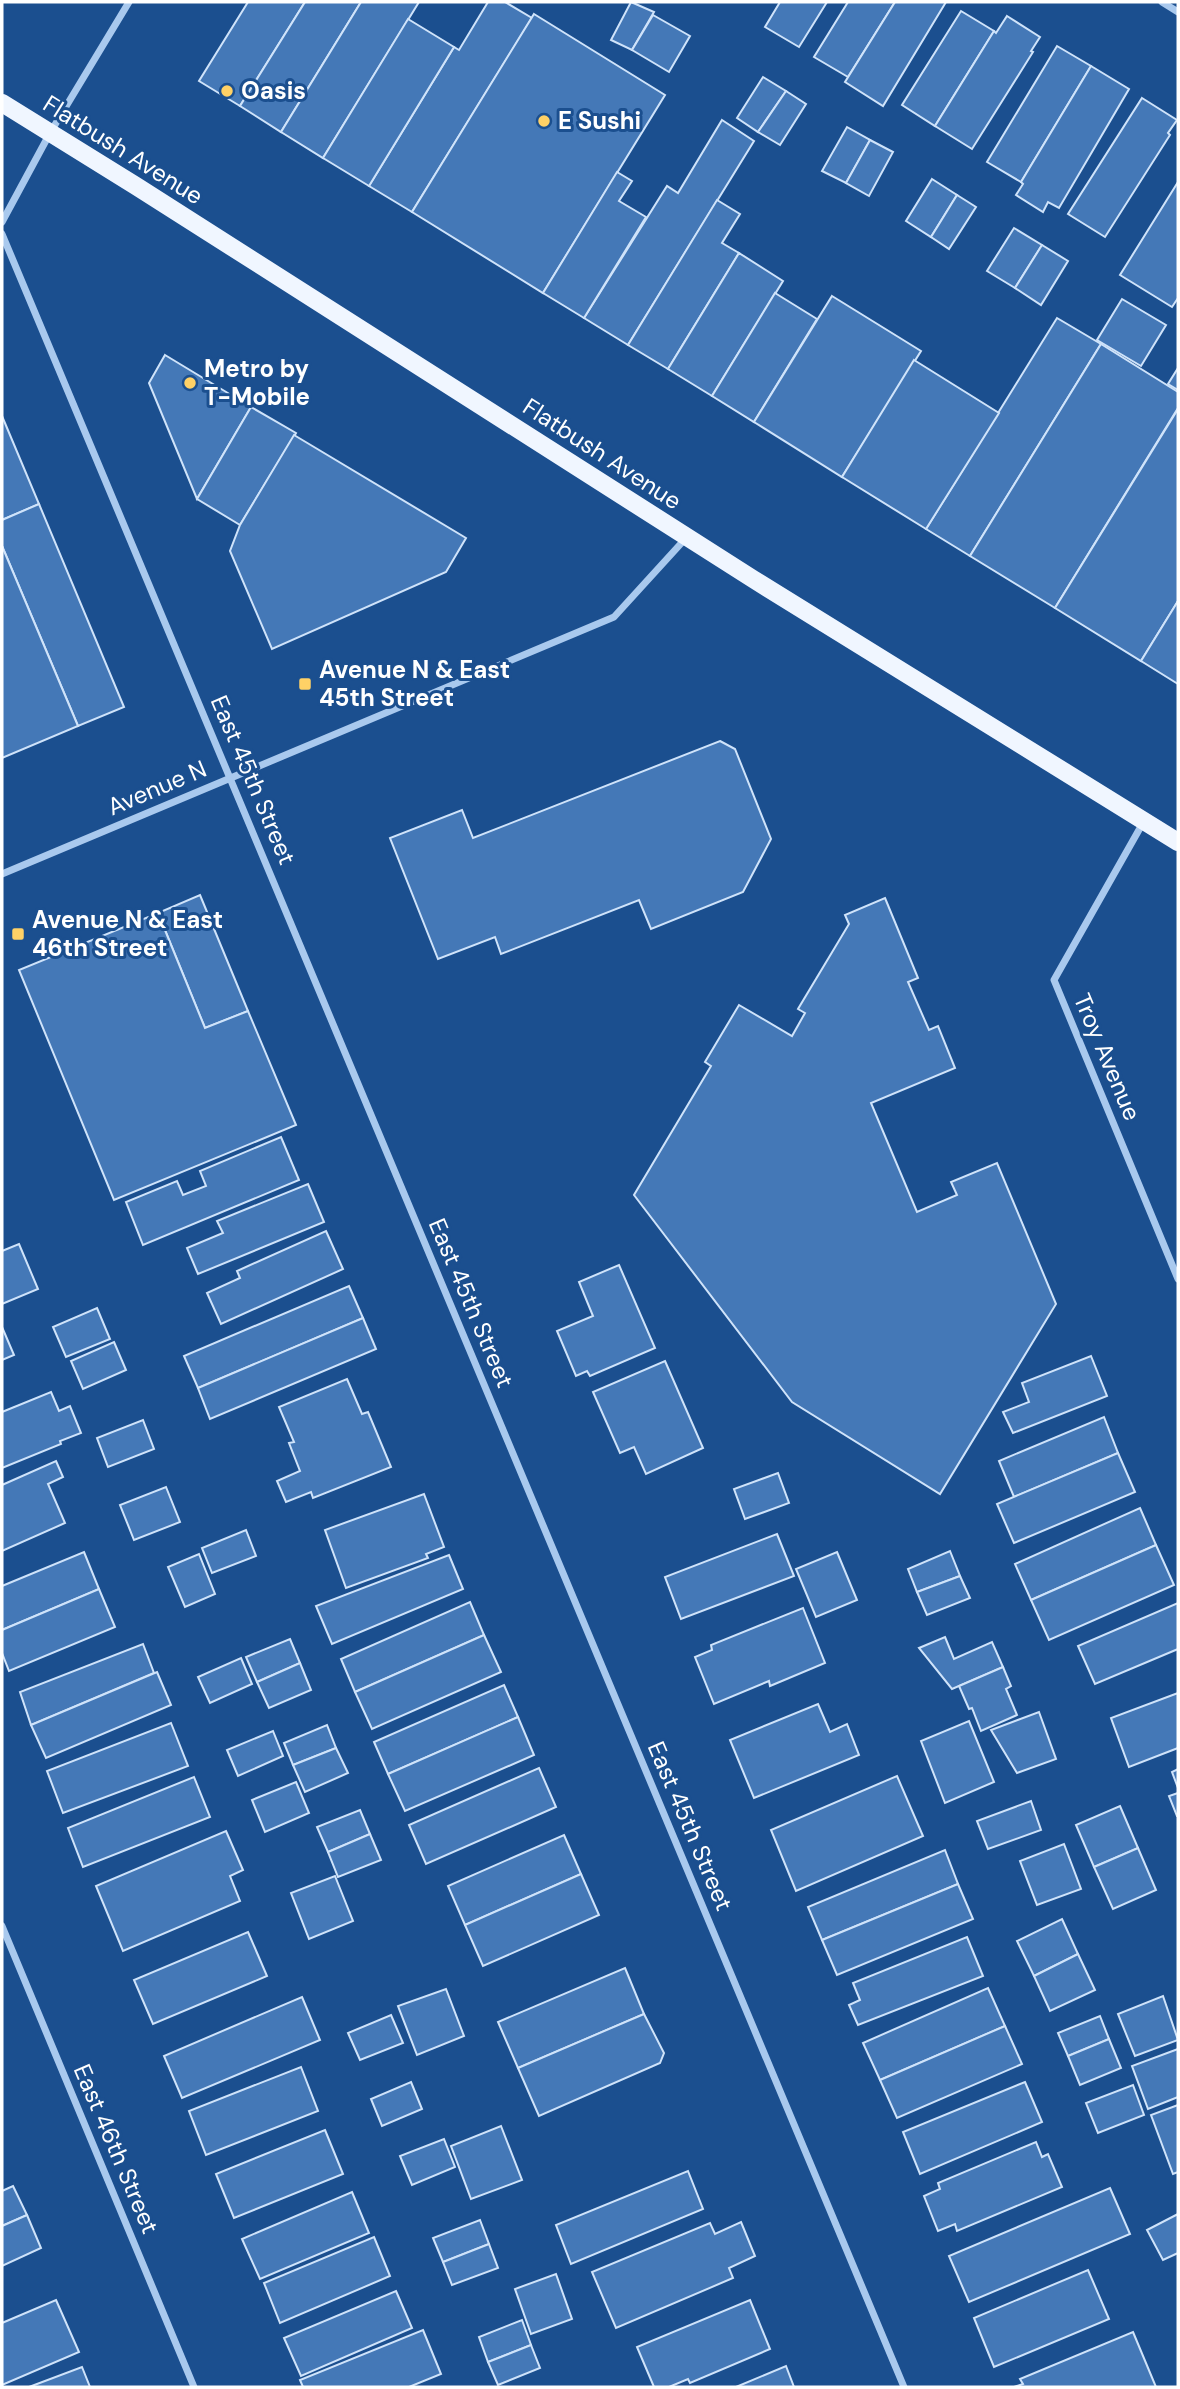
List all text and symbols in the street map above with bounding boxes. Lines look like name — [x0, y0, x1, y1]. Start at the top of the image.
place label: Oasis — [241, 75, 306, 106]
marker: Oasis — [219, 83, 235, 99]
street label: Flatbush Avenue — [38, 88, 209, 211]
place label: E Sushi — [558, 105, 641, 136]
marker: E Sushi — [536, 113, 552, 129]
place label: Metro by T-Mobile — [204, 353, 310, 412]
marker: Metro by T-Mobile — [182, 375, 198, 391]
street label: Flatbush Avenue — [517, 391, 687, 516]
place label: Avenue N & East 45th Street — [319, 654, 510, 713]
marker: Avenue N & East 45th Street — [297, 676, 313, 692]
street label: East 45th Street — [204, 691, 303, 869]
street label: Avenue N — [103, 753, 211, 822]
place label: Avenue N & East 46th Street — [32, 904, 223, 963]
marker: Avenue N & East 46th Street — [10, 926, 26, 942]
street label: Troy Avenue — [1067, 989, 1148, 1125]
street label: East 45th Street — [422, 1214, 521, 1392]
street label: East 45th Street — [641, 1737, 740, 1915]
street label: East 46th Street — [67, 2059, 166, 2238]

